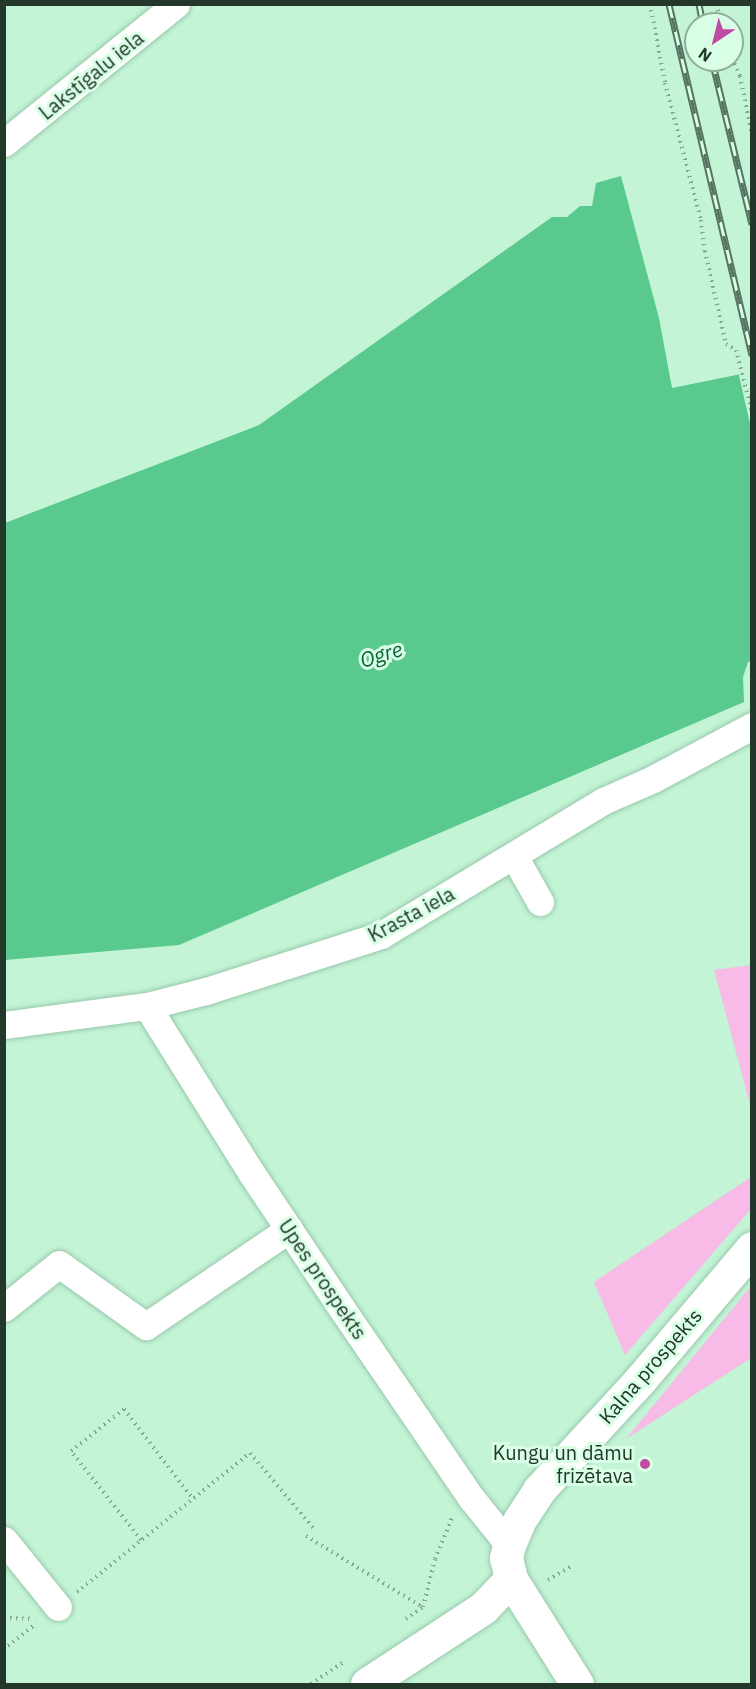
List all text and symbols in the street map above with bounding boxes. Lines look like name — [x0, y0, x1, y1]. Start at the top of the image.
north arrow — [684, 12, 744, 72]
street label: Lakstīgalu iela — [34, 26, 148, 124]
text: N — [694, 44, 715, 67]
water label: Ogre — [357, 636, 405, 672]
street label: Krasta iela — [364, 881, 458, 947]
street label: Upes prospekts — [274, 1214, 372, 1344]
street label: Kalna prospekts — [593, 1304, 707, 1428]
place label: Kungu un dāmu frizētava — [493, 1440, 633, 1487]
marker: Kungu un dāmu frizētava — [638, 1457, 652, 1471]

